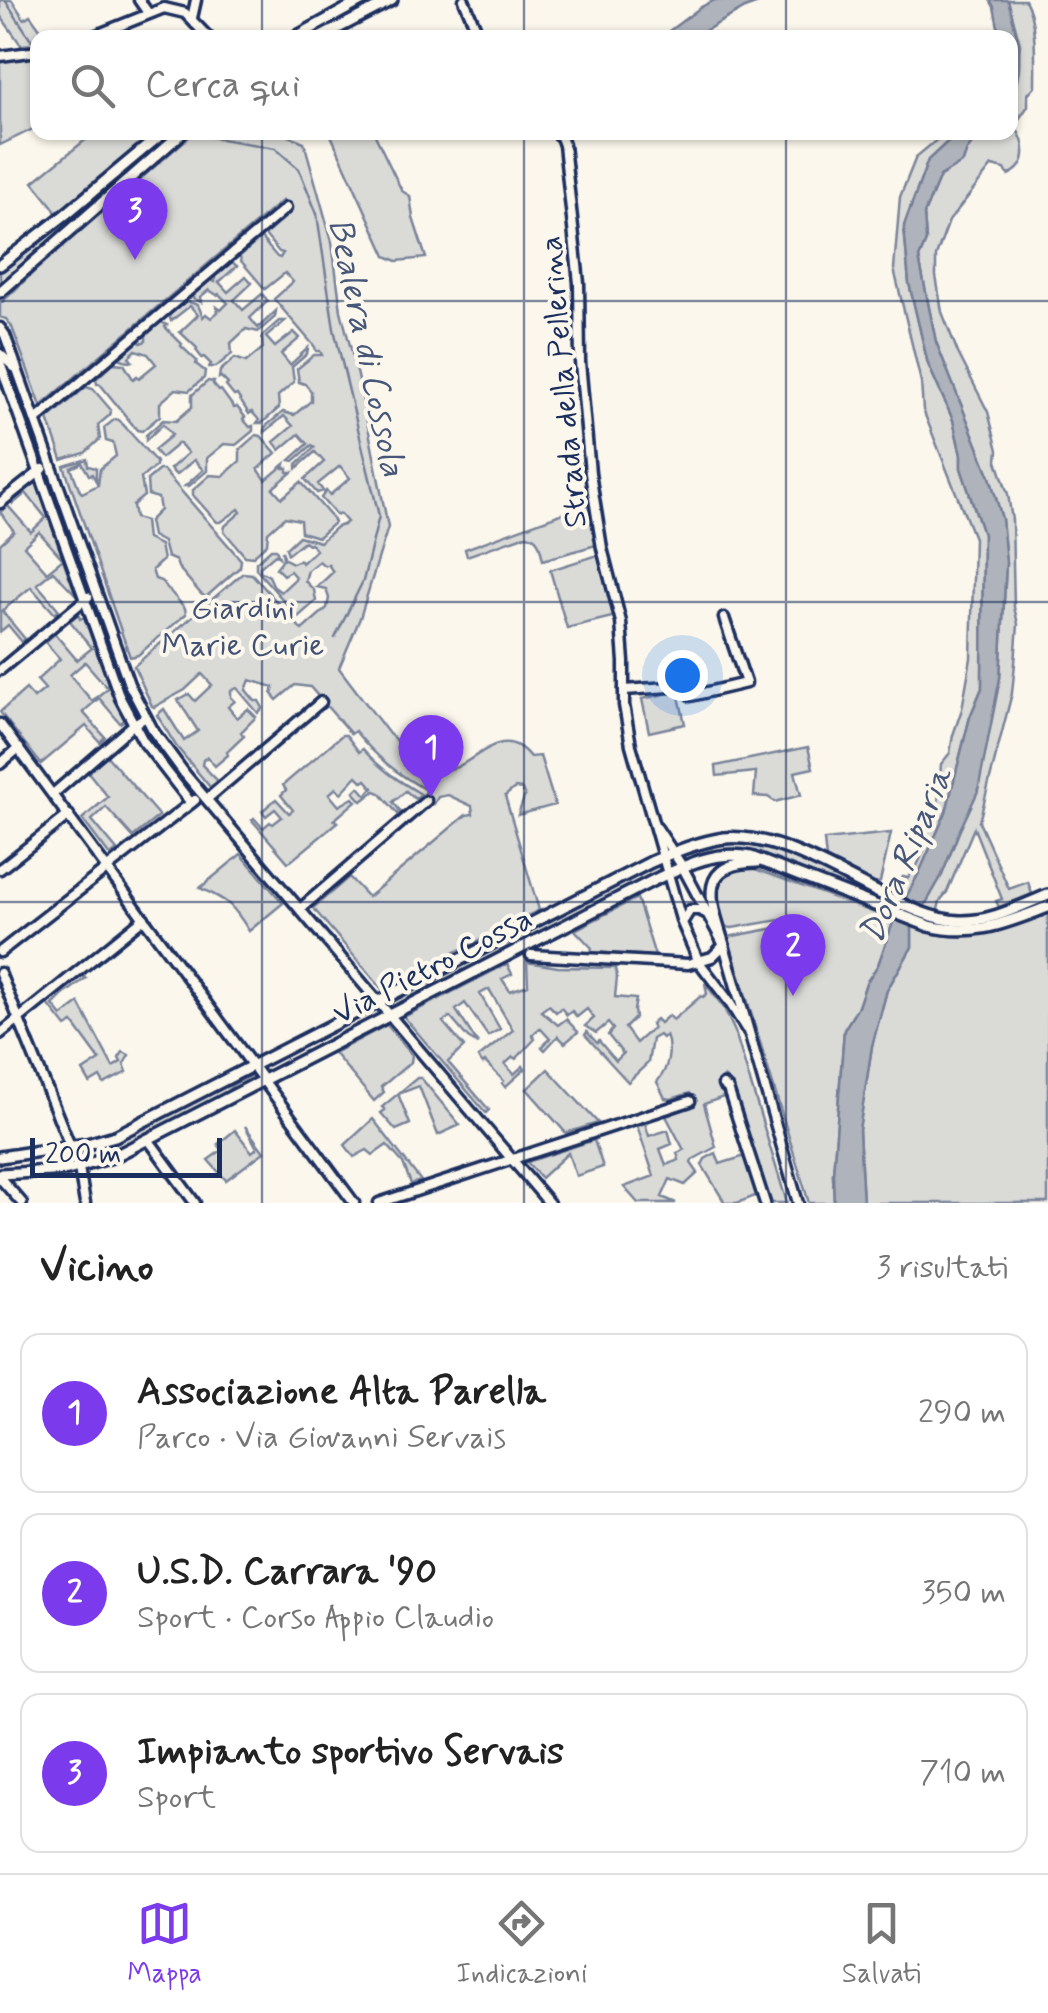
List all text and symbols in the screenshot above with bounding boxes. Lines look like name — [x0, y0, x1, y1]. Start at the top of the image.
search box — [30, 30, 1018, 140]
icon: search — [65, 58, 120, 113]
text: Cerca qui — [145, 61, 300, 110]
pin: 3 — [102, 178, 168, 260]
water label: Bealera di Cossola — [316, 214, 416, 481]
street label: Strada della Pellerina — [530, 234, 598, 530]
park label: Giardini Marie Curie — [162, 588, 324, 667]
your location — [657, 650, 708, 701]
pin: 1 — [398, 714, 464, 797]
water label: Dora Riparia — [849, 760, 965, 951]
street label: Via Pietro Cossa — [326, 898, 540, 1035]
pin: 2 — [760, 914, 826, 996]
scale bar — [30, 1133, 222, 1178]
text: 200 m — [45, 1137, 121, 1174]
text: Vicino — [40, 1241, 154, 1296]
text: 3 risultati — [877, 1247, 1008, 1289]
text: Associazione Alta Parella — [137, 1368, 546, 1417]
text: 1 — [67, 1392, 82, 1434]
text: 290 m — [918, 1392, 1006, 1434]
text: Parco · Via Giovanni Servais — [137, 1417, 506, 1459]
text: U.S.D. Carrara '90 — [137, 1548, 437, 1597]
text: 2 — [67, 1572, 82, 1614]
text: 350 m — [921, 1572, 1006, 1614]
text: Sport · Corso Appio Claudio — [137, 1597, 494, 1639]
text: Impianto sportivo Servais — [137, 1728, 564, 1777]
text: 3 — [67, 1752, 82, 1794]
text: 710 m — [919, 1752, 1006, 1794]
text: Sport — [137, 1777, 216, 1819]
tab: Mappa — [127, 1896, 202, 1993]
tab: Indicazioni — [456, 1896, 587, 1993]
tab: Salvati — [842, 1896, 921, 1993]

